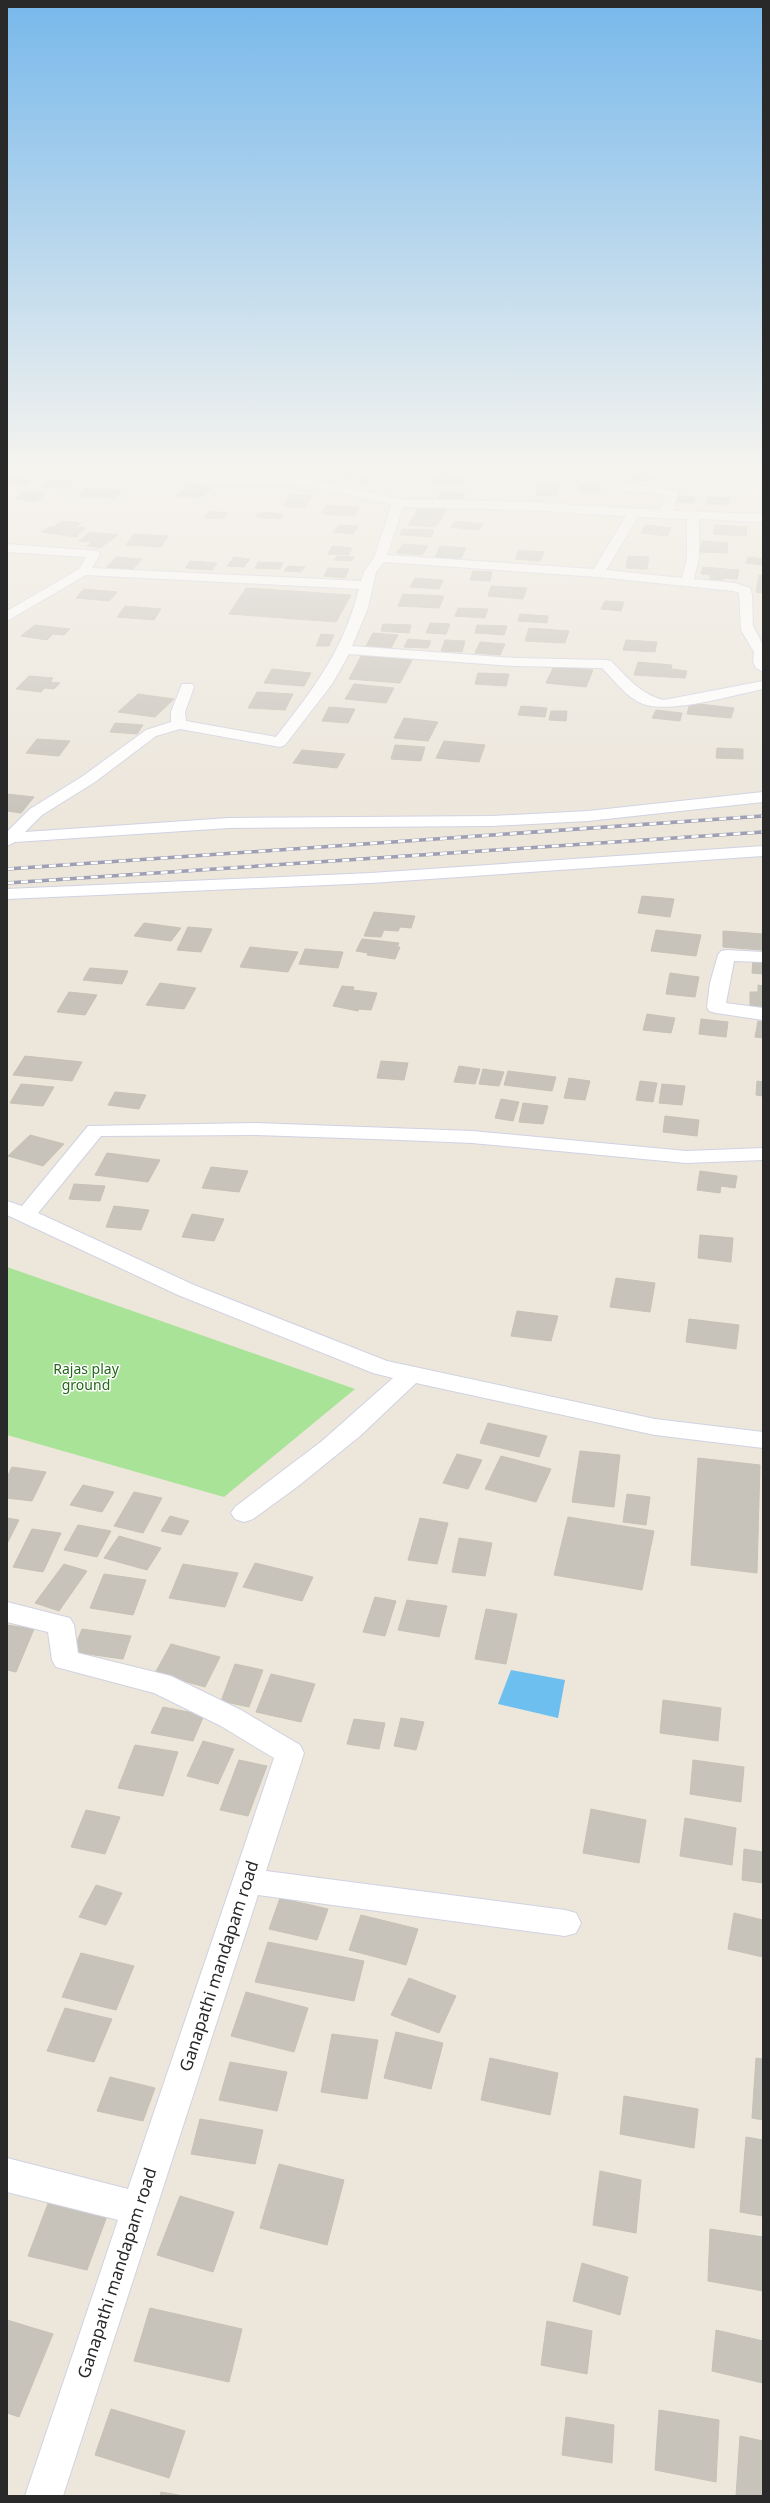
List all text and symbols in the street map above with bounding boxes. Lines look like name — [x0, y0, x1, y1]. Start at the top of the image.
park label: Rajas play ground — [53, 1359, 120, 1394]
street label: Ganapathi mandapam road — [174, 1857, 264, 2074]
street label: Ganapathi mandapam road — [72, 2164, 162, 2381]

